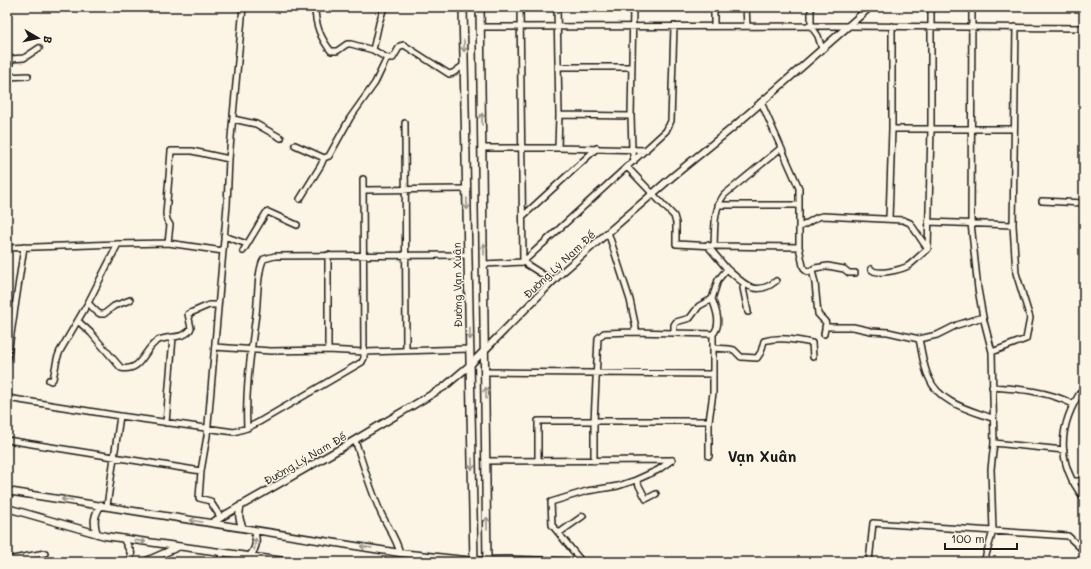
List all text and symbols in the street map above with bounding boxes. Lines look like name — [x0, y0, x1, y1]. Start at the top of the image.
north arrow — [18, 18, 58, 58]
text: B — [40, 35, 56, 44]
one-way arrow — [460, 39, 468, 52]
one-way arrow — [478, 113, 485, 126]
one-way arrow — [463, 197, 471, 210]
street label: Đường Lý Nam Đế — [520, 226, 598, 301]
street label: Đường Vạn Xuân — [449, 242, 465, 328]
one-way arrow — [480, 243, 488, 256]
one-way arrow — [466, 327, 473, 340]
one-way arrow — [482, 387, 490, 400]
street label: Đường Lý Nam Đế — [261, 428, 349, 488]
district label: Vạn Xuân — [728, 446, 796, 466]
one-way arrow — [468, 457, 476, 470]
one-way arrow — [61, 496, 74, 504]
one-way arrow — [190, 517, 203, 525]
one-way arrow — [483, 517, 491, 530]
scale bar — [945, 525, 1017, 551]
text: 100 m — [951, 530, 985, 546]
one-way arrow — [133, 537, 146, 545]
one-way arrow — [251, 537, 259, 550]
one-way arrow — [360, 543, 373, 551]

